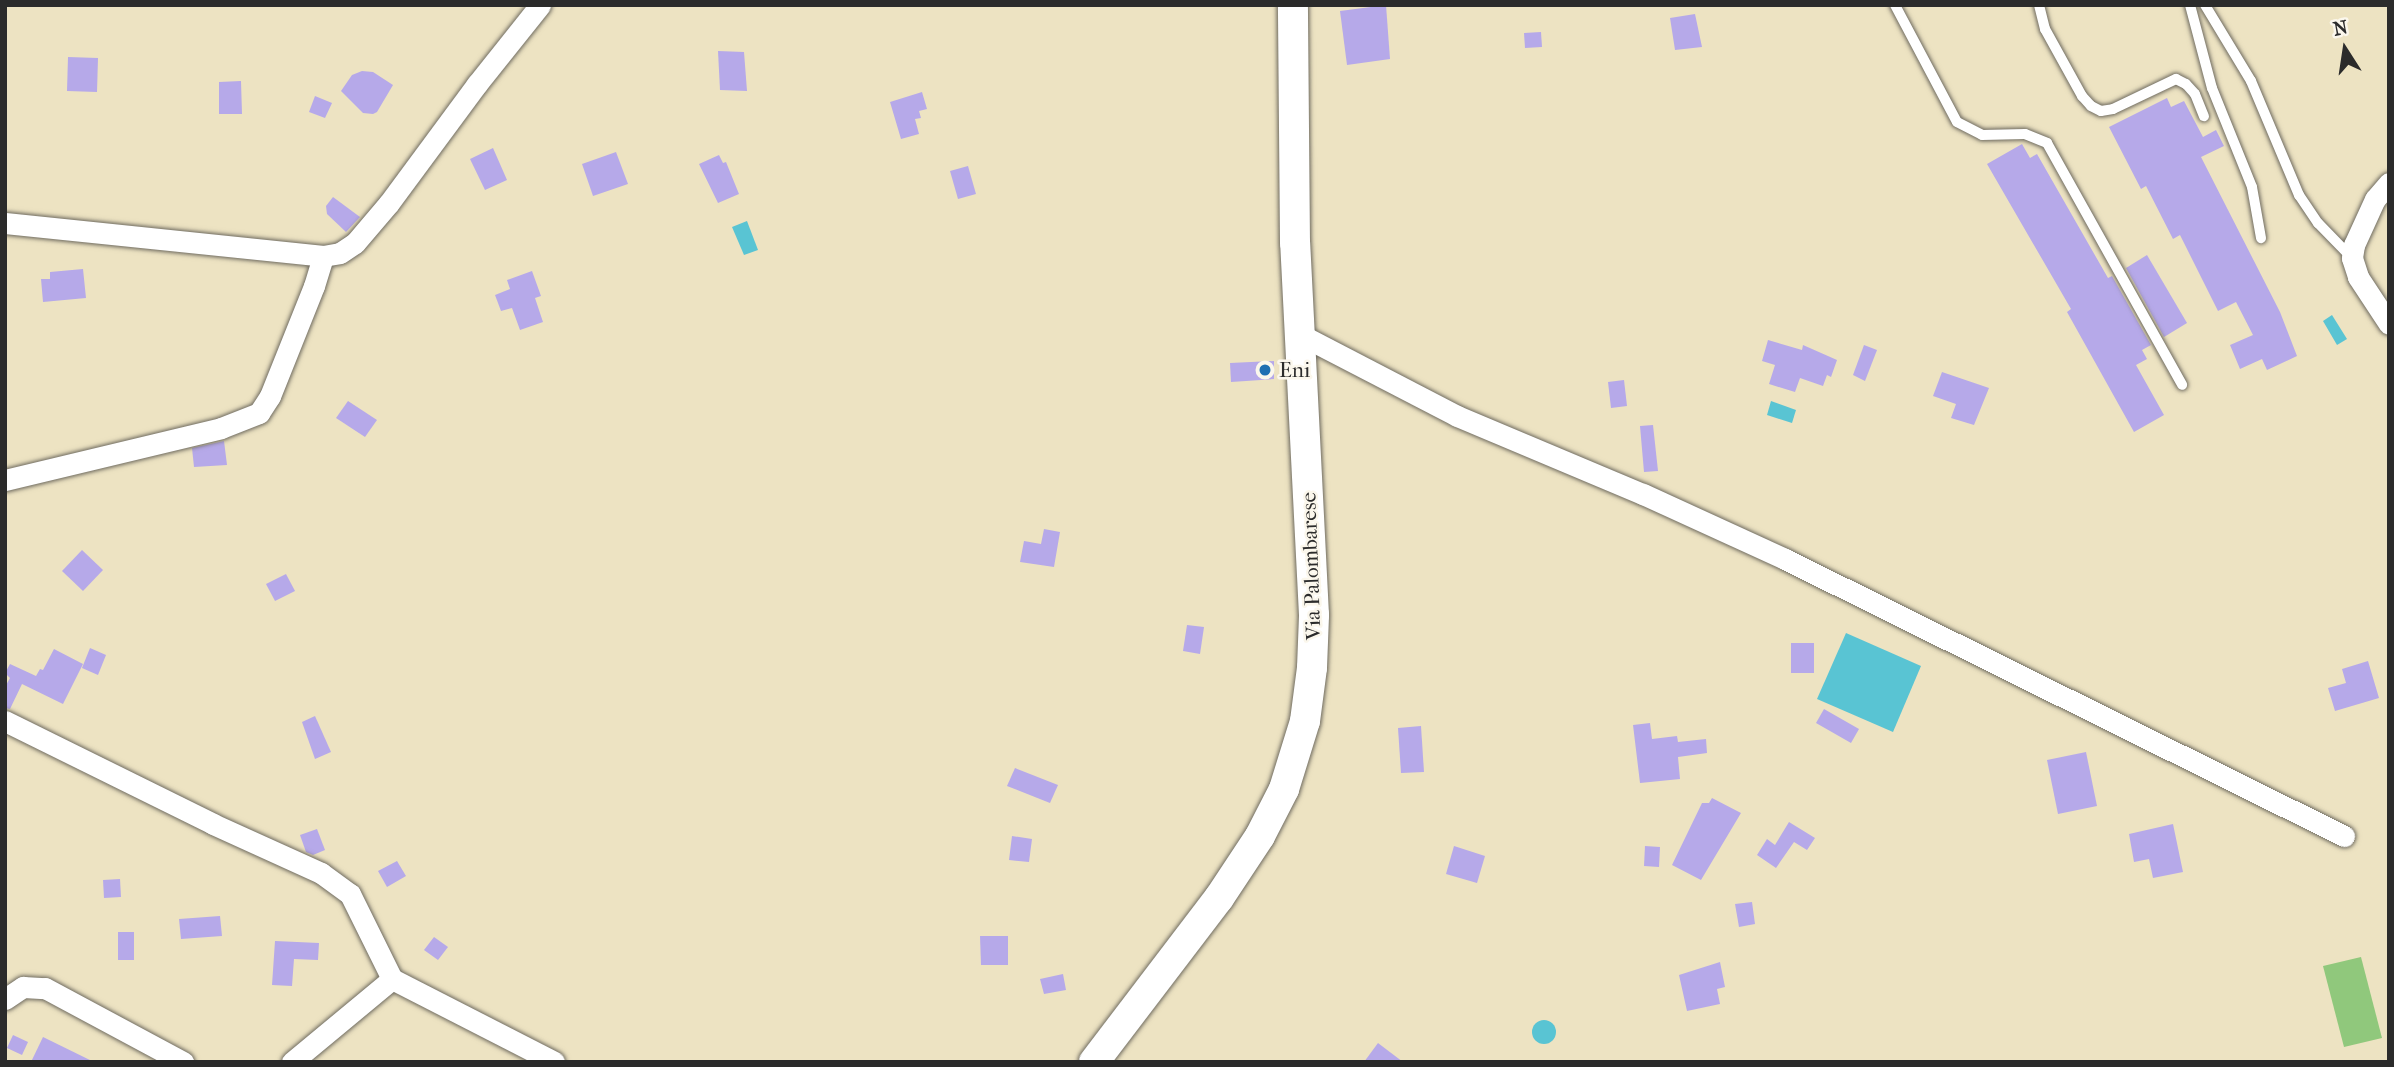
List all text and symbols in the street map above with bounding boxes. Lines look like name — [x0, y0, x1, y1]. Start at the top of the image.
north arrow — [2310, 14, 2380, 84]
text: N — [2331, 16, 2350, 41]
place label: Eni — [1279, 357, 1310, 383]
marker: Eni — [1257, 362, 1273, 378]
street label: Via Palombarese — [1296, 492, 1326, 640]

